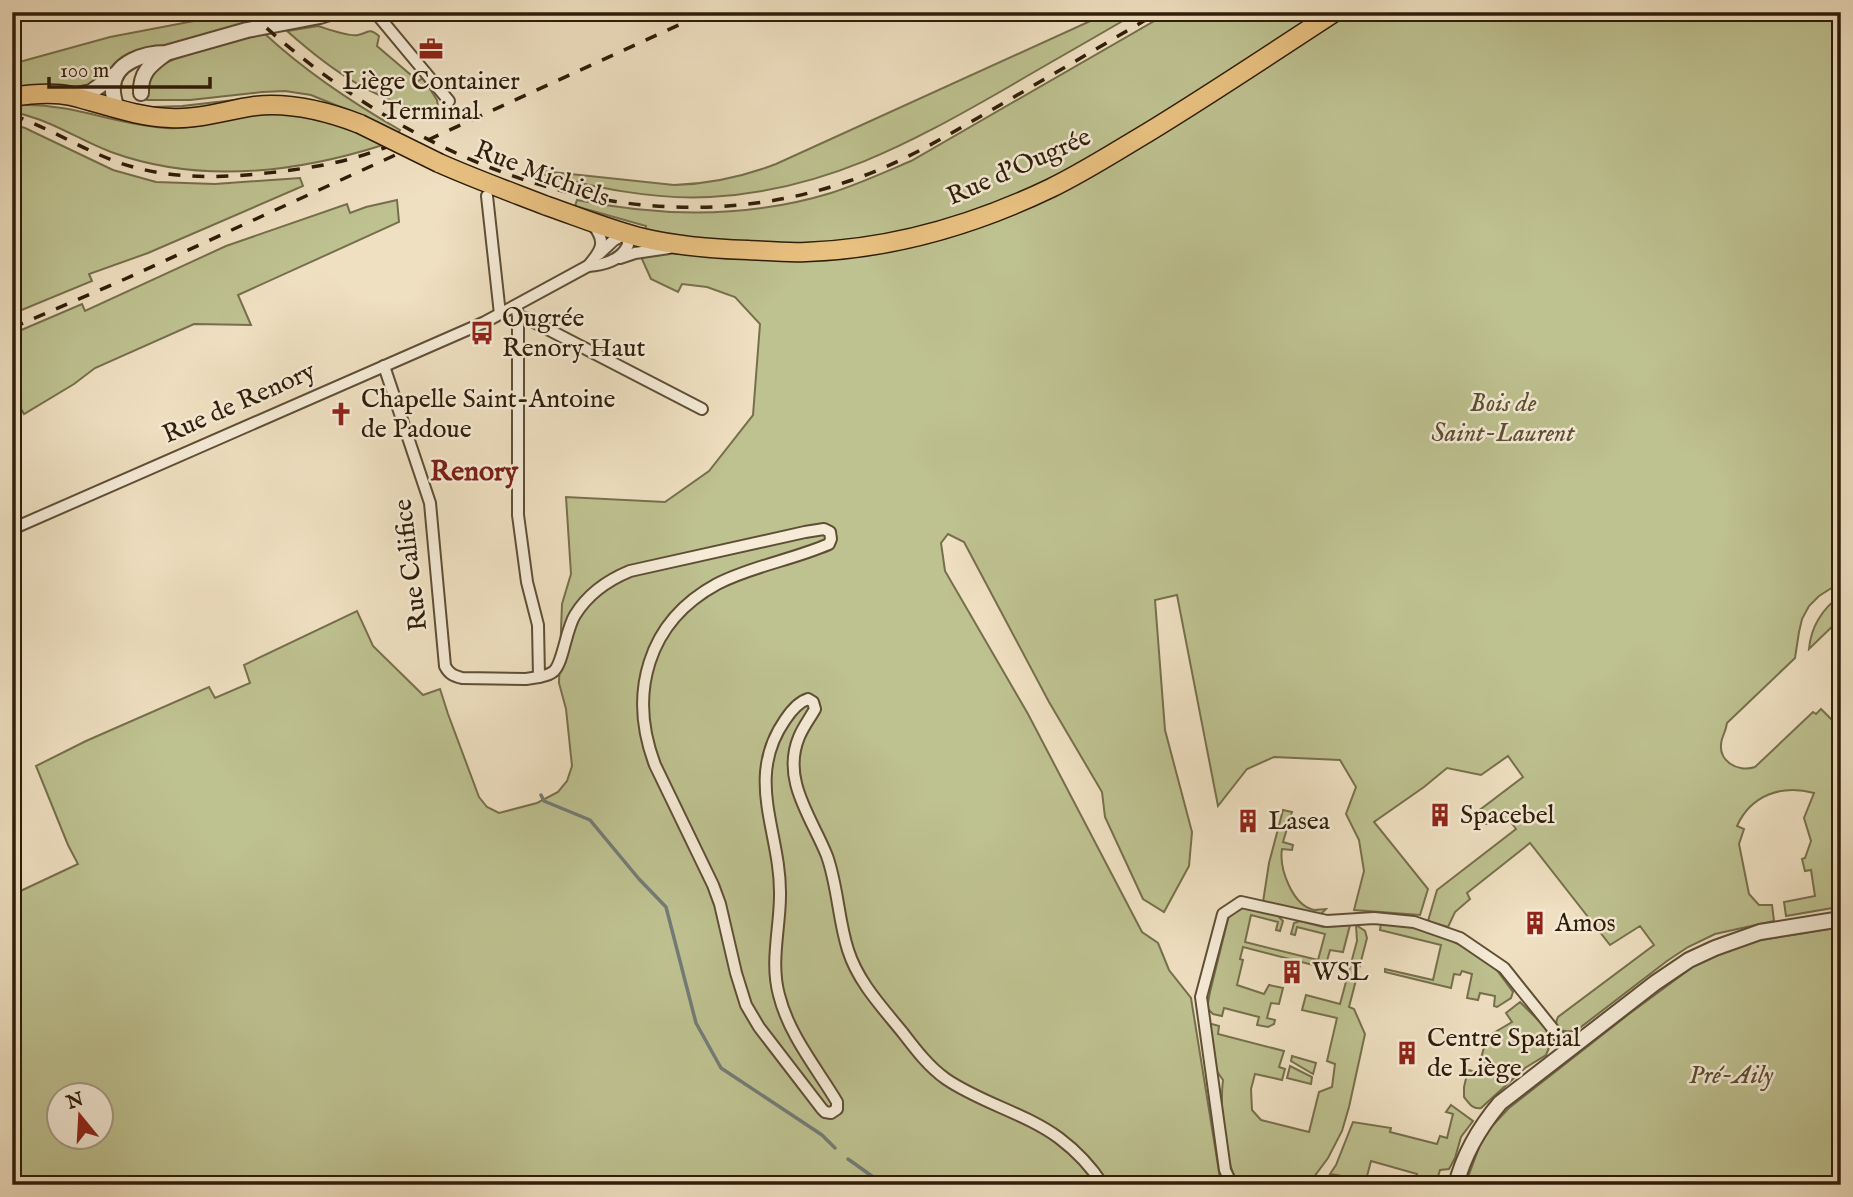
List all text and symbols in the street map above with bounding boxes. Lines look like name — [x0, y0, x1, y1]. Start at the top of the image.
office icon: Liège Container Terminal — [417, 35, 445, 63]
scale bar — [49, 46, 210, 90]
text: 100 m — [60, 58, 109, 85]
place label: Liège Container Terminal — [342, 65, 520, 128]
street label: Rue d'Ougrée — [942, 121, 1096, 213]
street label: Rue Michiels — [470, 133, 614, 215]
place label: Ougrée Renory Haut — [502, 302, 645, 365]
bus stop icon: Ougrée Renory Haut — [468, 319, 496, 347]
street label: Rue de Renory — [157, 355, 321, 451]
place label: Chapelle Saint-Antoine de Padoue — [361, 383, 616, 446]
park label: Bois de Saint-Laurent — [1431, 387, 1576, 450]
church icon: Chapelle Saint-Antoine de Padoue — [327, 400, 355, 428]
district label: Renory — [430, 455, 519, 490]
street label: Rue Califice — [387, 497, 435, 633]
place label: Spacebel — [1460, 799, 1556, 832]
building icon: Spacebel — [1426, 801, 1454, 829]
place label: Lasea — [1268, 805, 1331, 838]
building icon: Lasea — [1234, 807, 1262, 835]
place label: Amos — [1554, 907, 1616, 940]
building icon: Amos — [1521, 909, 1549, 937]
place label: WSL — [1312, 956, 1369, 989]
building icon: WSL — [1278, 958, 1306, 986]
place label: Centre Spatial de Liège — [1427, 1022, 1581, 1085]
building icon: Centre Spatial de Liège — [1393, 1039, 1421, 1067]
park label: Pré-Aily — [1689, 1059, 1774, 1092]
north arrow — [46, 1082, 116, 1152]
text: N — [63, 1088, 87, 1116]

